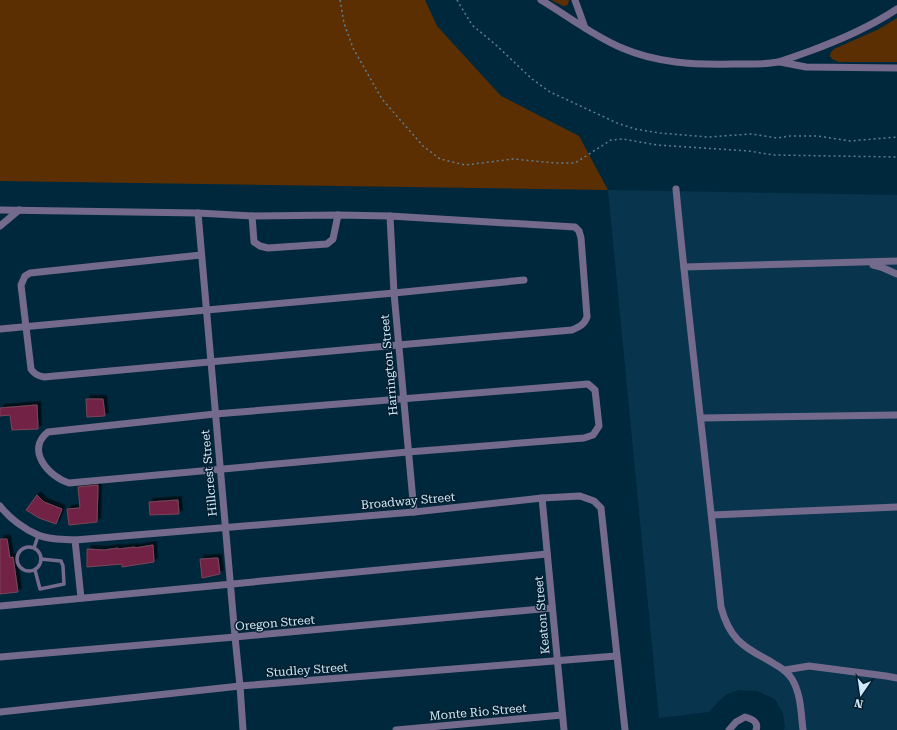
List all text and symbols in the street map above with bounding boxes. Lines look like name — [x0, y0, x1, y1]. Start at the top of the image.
street label: Harrington Street — [378, 313, 400, 416]
street label: Hillcrest Street — [198, 429, 220, 517]
street label: Broadway Street — [360, 490, 456, 512]
street label: Keaton Street — [532, 575, 552, 655]
street label: Oregon Street — [235, 612, 316, 633]
street label: Studley Street — [266, 660, 349, 680]
north arrow — [841, 674, 881, 714]
text: N — [853, 696, 864, 711]
street label: Monte Rio Street — [429, 701, 528, 723]

